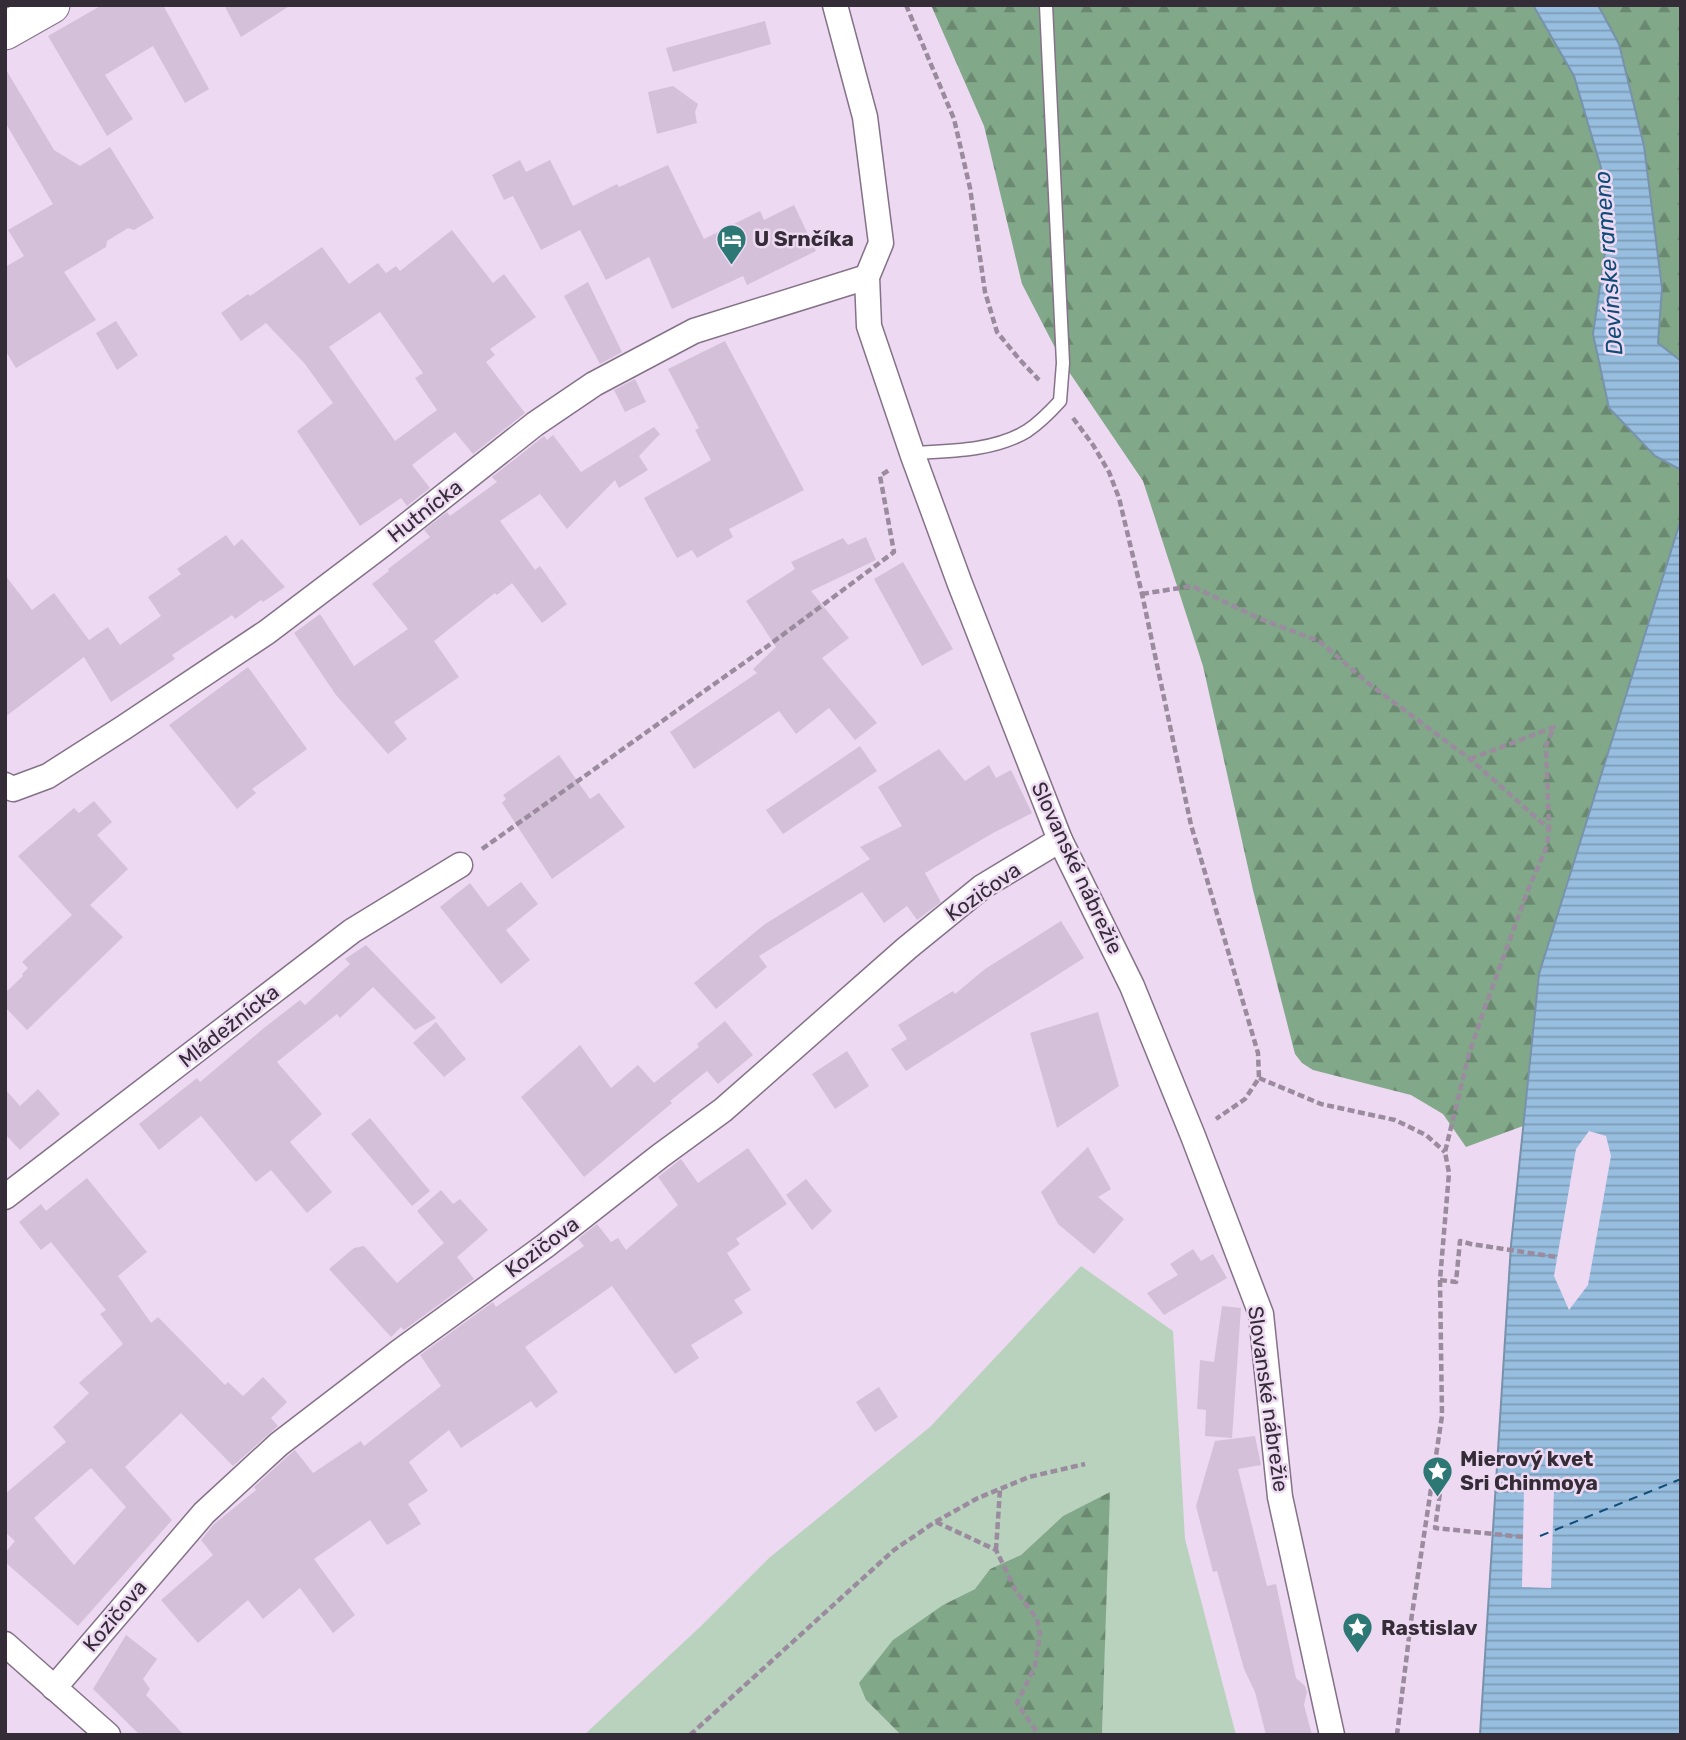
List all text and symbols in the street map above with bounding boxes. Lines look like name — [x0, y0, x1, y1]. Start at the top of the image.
water label: Devínske rameno — [1588, 170, 1628, 356]
hotel icon: U Srnčíka — [714, 222, 748, 266]
place label: U Srnčíka — [754, 226, 854, 251]
street label: Hutnícka — [383, 474, 467, 547]
street label: Slovanské nábrežie — [1027, 778, 1128, 958]
street label: Kozičova — [940, 857, 1025, 926]
street label: Mládežnícka — [174, 979, 284, 1072]
street label: Kozičova — [500, 1211, 583, 1282]
street label: Slovanské nábrežie — [1243, 1305, 1294, 1493]
place label: Mierový kvet Sri Chinmoya — [1460, 1446, 1598, 1495]
place icon: Mierový kvet Sri Chinmoya — [1420, 1454, 1454, 1498]
street label: Kozičova — [77, 1575, 152, 1657]
place icon: Rastislav — [1341, 1611, 1375, 1655]
place label: Rastislav — [1381, 1615, 1478, 1640]

